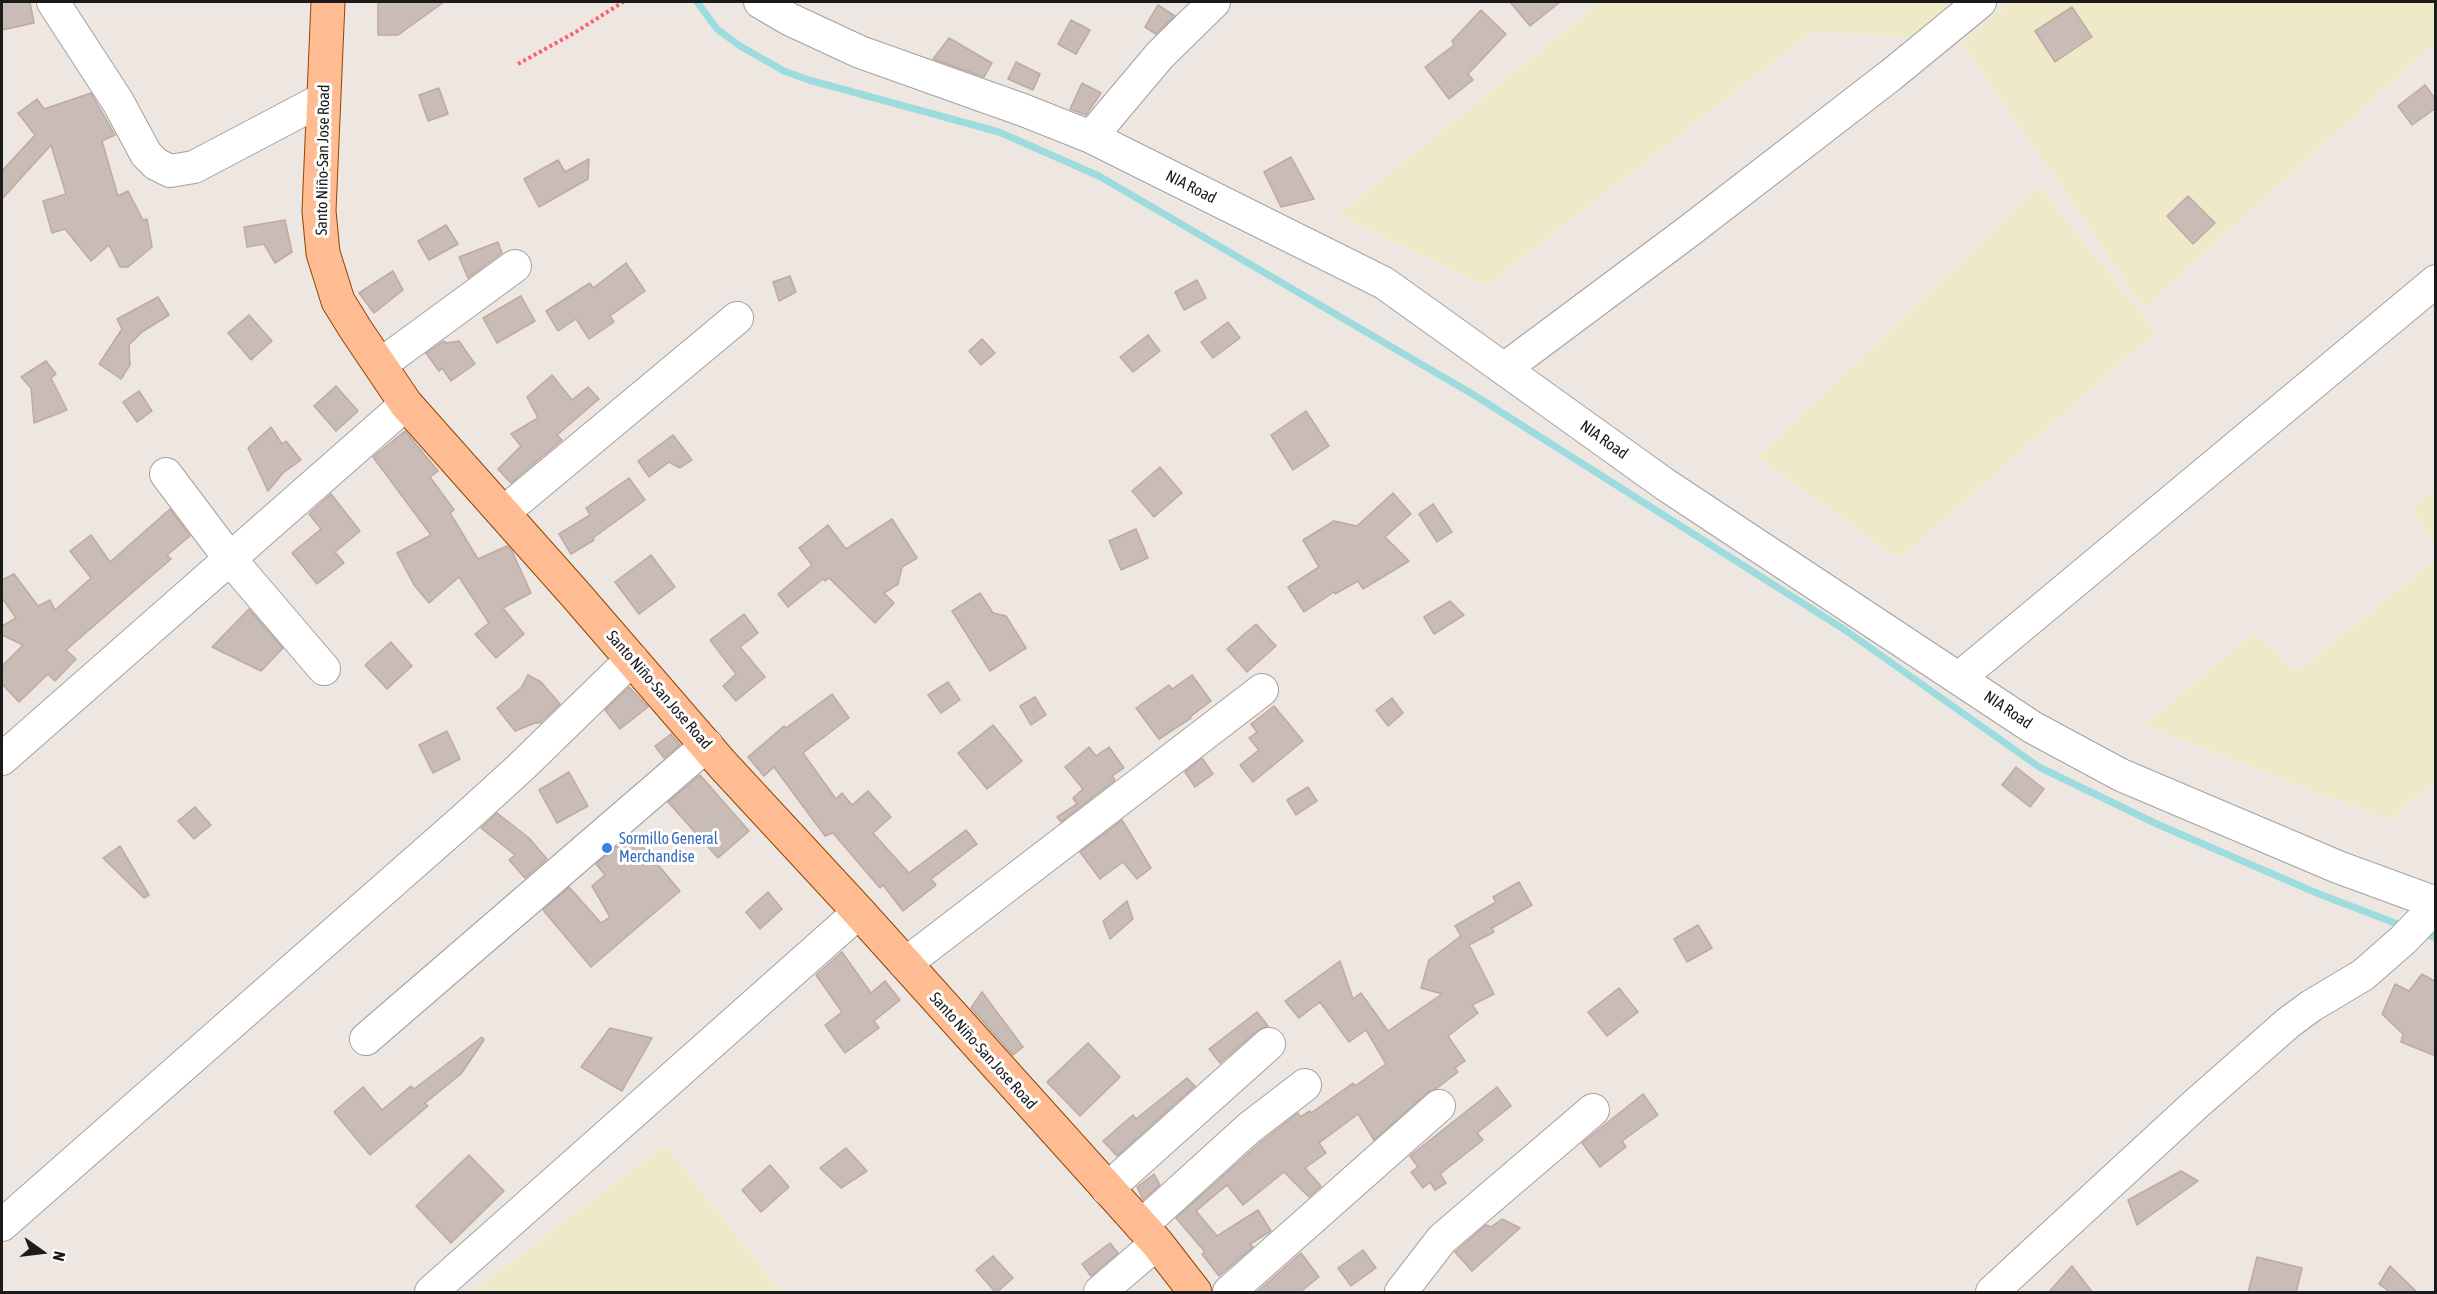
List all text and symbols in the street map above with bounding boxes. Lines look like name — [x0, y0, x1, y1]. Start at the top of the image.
street label: Santo Niño-San Jose Road — [312, 84, 334, 236]
street label: NIA Road — [1163, 166, 1219, 208]
street label: NIA Road — [1576, 417, 1632, 463]
street label: Santo Niño-San Jose Road — [602, 627, 716, 753]
street label: NIA Road — [1980, 687, 2036, 733]
place label: Sormillo General Merchandise — [619, 829, 718, 867]
marker: Sormillo General Merchandise — [600, 841, 614, 855]
street label: Santo Niño-San Jose Road — [925, 989, 1041, 1113]
north arrow — [12, 1222, 72, 1282]
text: N — [50, 1250, 69, 1263]

